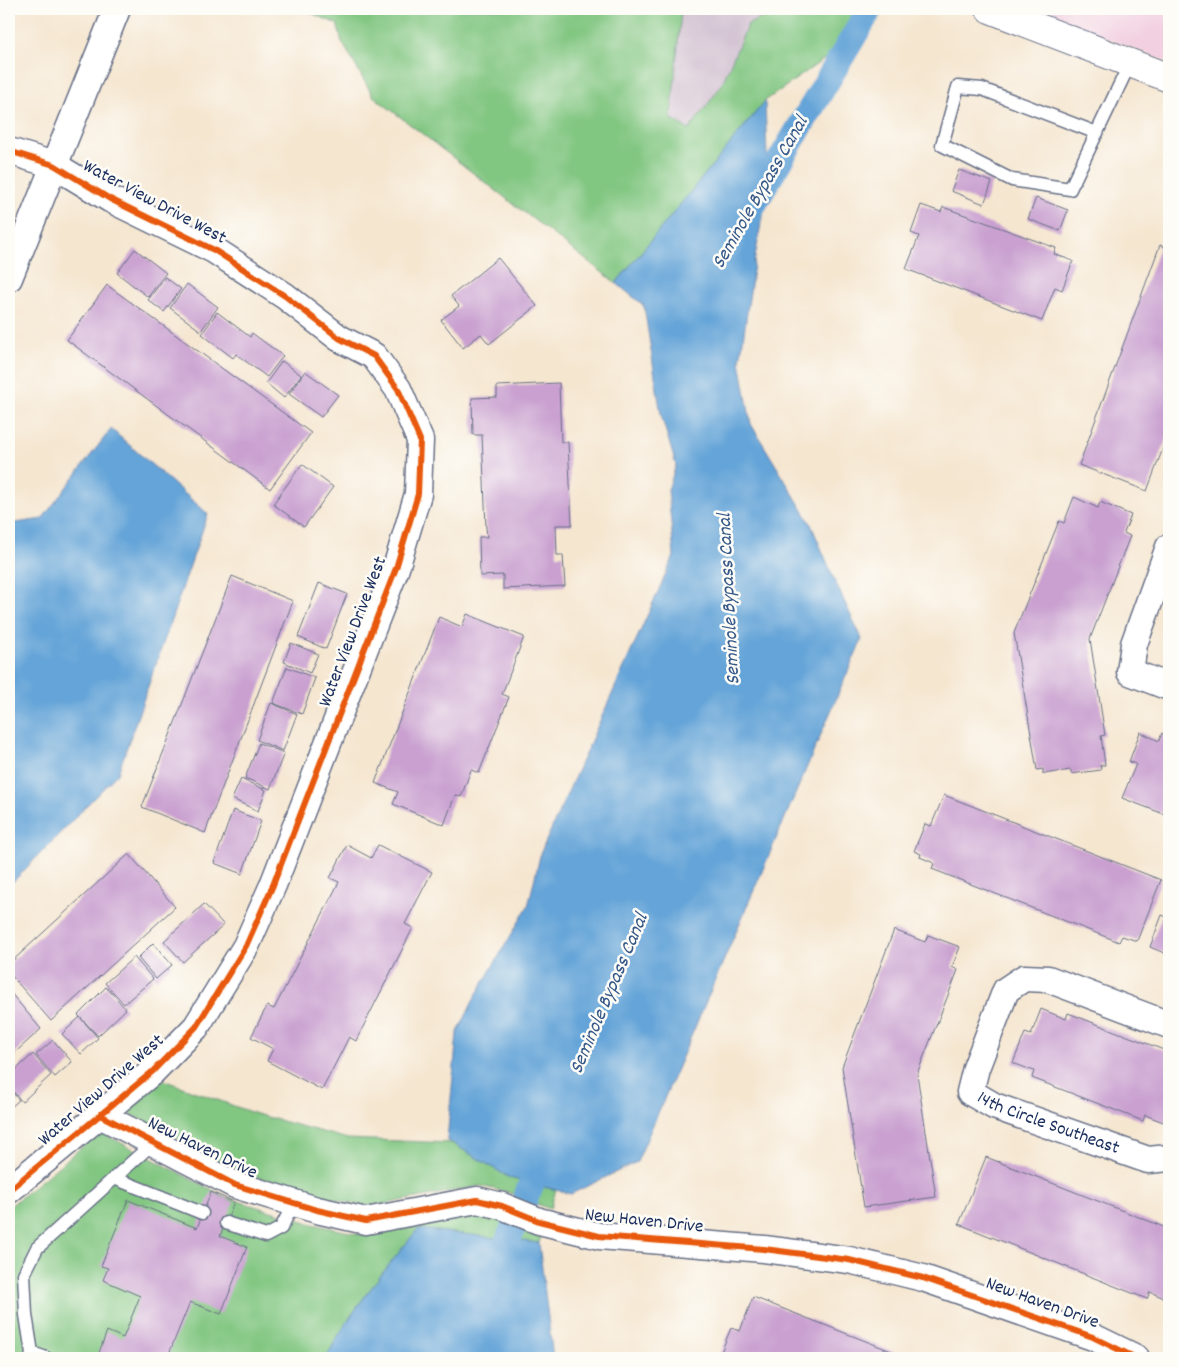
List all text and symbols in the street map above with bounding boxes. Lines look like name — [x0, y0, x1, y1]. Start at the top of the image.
water label: Seminole Bypass Canal — [706, 110, 817, 274]
street label: Water View Drive West — [77, 154, 231, 252]
water label: Seminole Bypass Canal — [711, 510, 748, 685]
street label: Water View Drive West — [313, 553, 395, 711]
water label: Seminole Bypass Canal — [564, 908, 657, 1078]
street label: Water View Drive West — [33, 1029, 171, 1153]
street label: 14th Circle Southeast — [971, 1085, 1123, 1162]
street label: New Haven Drive — [143, 1111, 261, 1187]
street label: New Haven Drive — [583, 1202, 705, 1242]
street label: New Haven Drive — [981, 1271, 1103, 1337]

